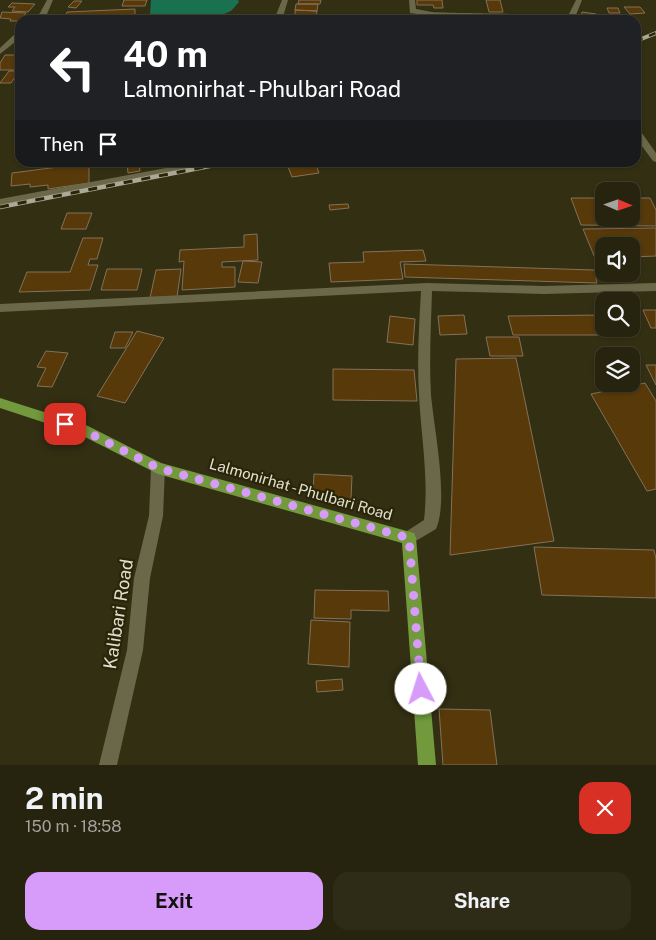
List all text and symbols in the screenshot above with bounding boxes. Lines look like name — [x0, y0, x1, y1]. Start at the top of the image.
text: 40 m — [123, 34, 208, 75]
icon: left — [40, 35, 105, 100]
text: Lalmonirhat - Phulbari Road — [123, 76, 401, 102]
icon: arrive — [94, 130, 122, 158]
text: Then — [40, 133, 84, 155]
north arrow — [595, 182, 640, 228]
map controls — [595, 182, 640, 392]
button: sound — [595, 237, 640, 282]
button: search — [595, 292, 640, 337]
button: layers — [595, 347, 640, 392]
pin — [44, 403, 86, 445]
icon: arrive — [51, 410, 79, 438]
street label: Lalmonirhat - Phulbari Road — [208, 455, 394, 523]
street label: Kalibari Road — [99, 557, 137, 671]
position arrow — [394, 662, 446, 714]
text: 2 min — [25, 780, 104, 816]
button: close — [579, 782, 631, 834]
text: 150 m · 18:58 — [25, 817, 122, 836]
button: Exit — [25, 872, 323, 930]
button: Share — [333, 872, 631, 930]

